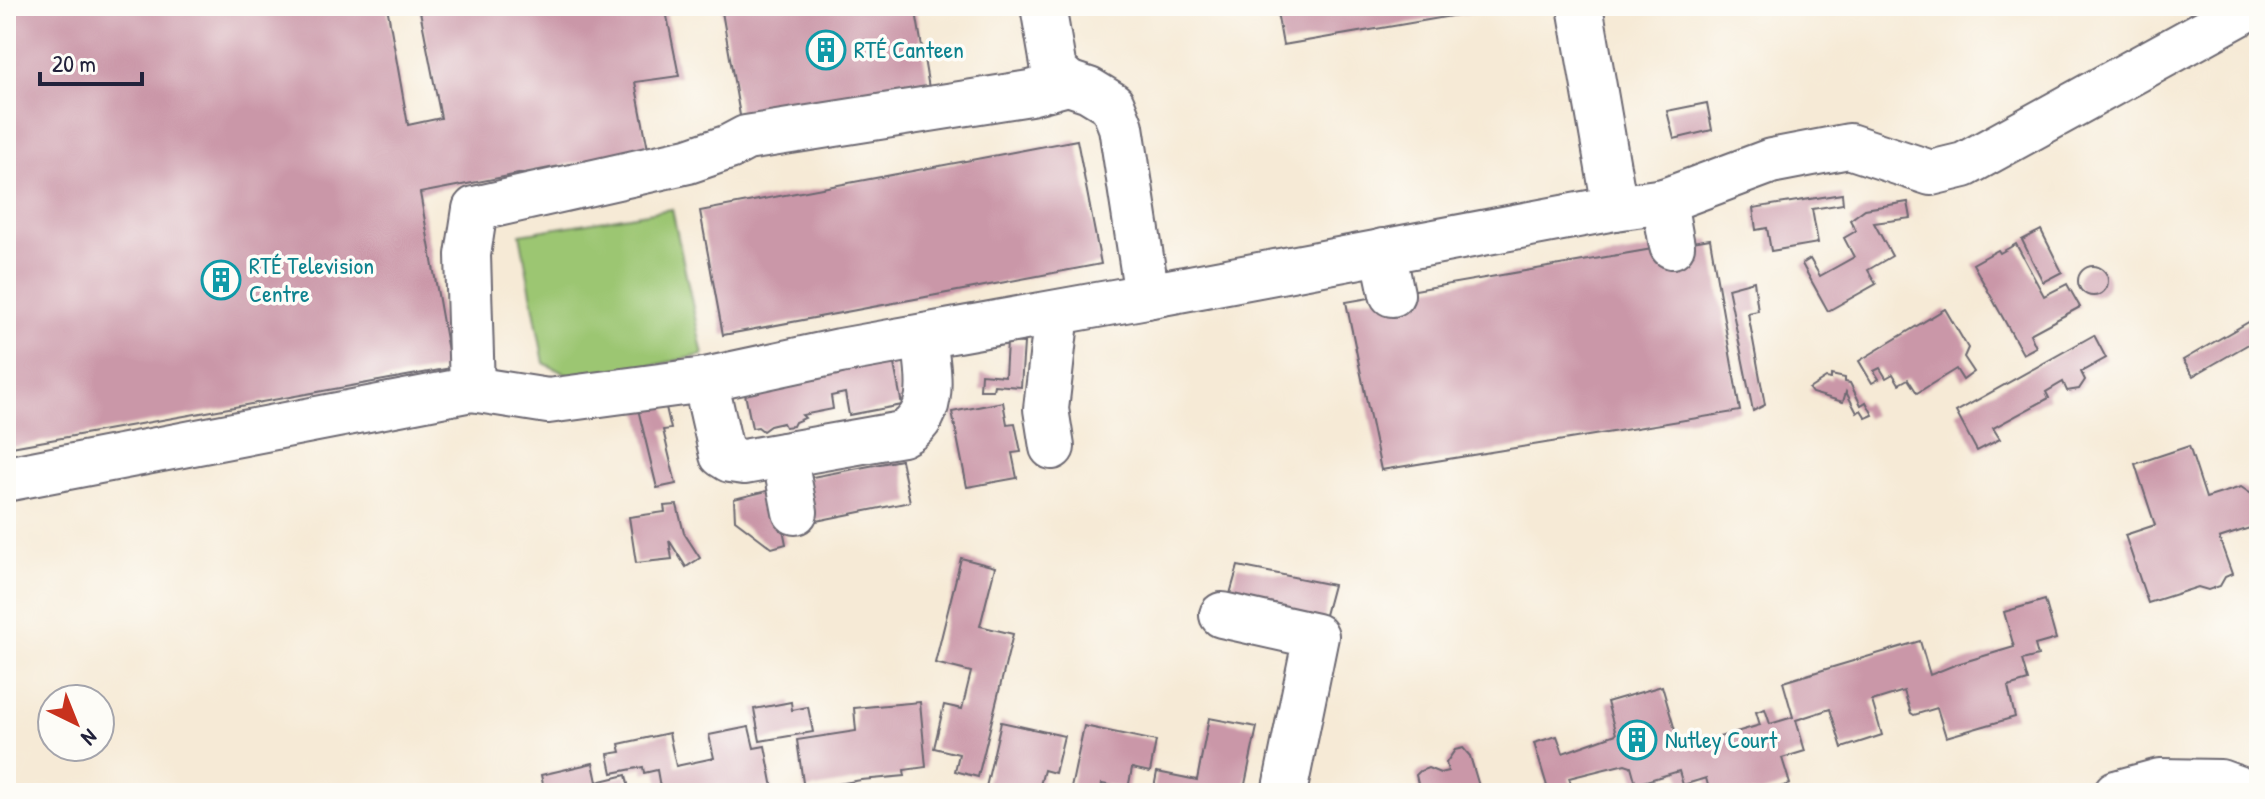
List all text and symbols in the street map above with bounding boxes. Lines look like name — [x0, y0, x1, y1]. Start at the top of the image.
building icon: RTÉ Canteen — [805, 29, 847, 71]
place label: RTÉ Canteen — [854, 33, 964, 65]
scale bar — [40, 36, 142, 86]
text: 20 m — [52, 47, 96, 79]
place label: RTÉ Television Centre — [249, 249, 374, 309]
building icon: RTÉ Television Centre — [200, 259, 242, 301]
north arrow — [36, 683, 116, 763]
building icon: Nutley Court — [1616, 719, 1658, 761]
text: N — [75, 723, 104, 753]
place label: Nutley Court — [1665, 723, 1778, 755]

